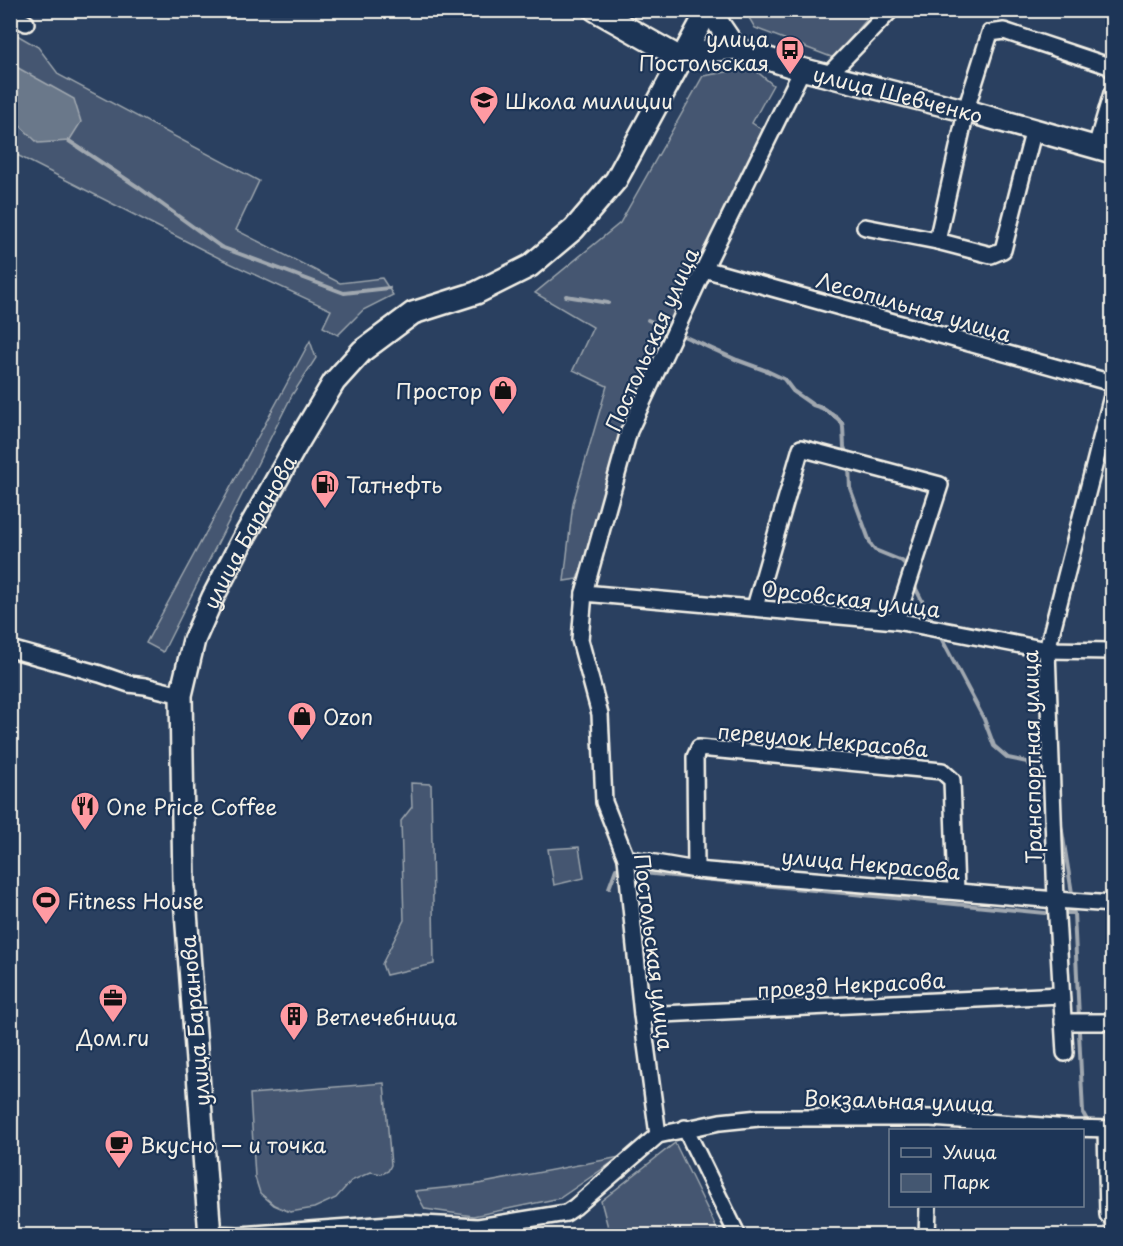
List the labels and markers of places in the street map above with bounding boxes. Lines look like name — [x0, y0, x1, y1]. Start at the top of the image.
place label: улица Постольская — [639, 22, 770, 78]
bus stop icon: улица Постольская — [774, 34, 806, 76]
school or university icon: Школа милиции — [468, 84, 500, 126]
place label: Школа милиции — [505, 84, 673, 116]
place label: Простор — [396, 374, 482, 406]
shop icon: Простор — [487, 374, 519, 416]
fuel station icon: Татнефть — [309, 468, 341, 510]
place label: Татнефть — [346, 468, 442, 500]
shop icon: Ozon — [286, 700, 318, 742]
place label: Ozon — [323, 700, 373, 732]
restaurant icon: One Price Coffee — [69, 790, 101, 832]
place label: One Price Coffee — [106, 790, 277, 822]
sports icon: Fitness House — [30, 884, 62, 926]
place label: Fitness House — [67, 884, 204, 916]
office icon: Дом.ru — [97, 982, 129, 1024]
building icon: Ветлечебница — [278, 1000, 310, 1042]
place label: Ветлечебница — [315, 1000, 458, 1032]
place label: Дом.ru — [76, 1021, 149, 1053]
cafe icon: Вкусно — и точка — [103, 1128, 135, 1170]
place label: Вкусно — и точка — [140, 1128, 327, 1160]

